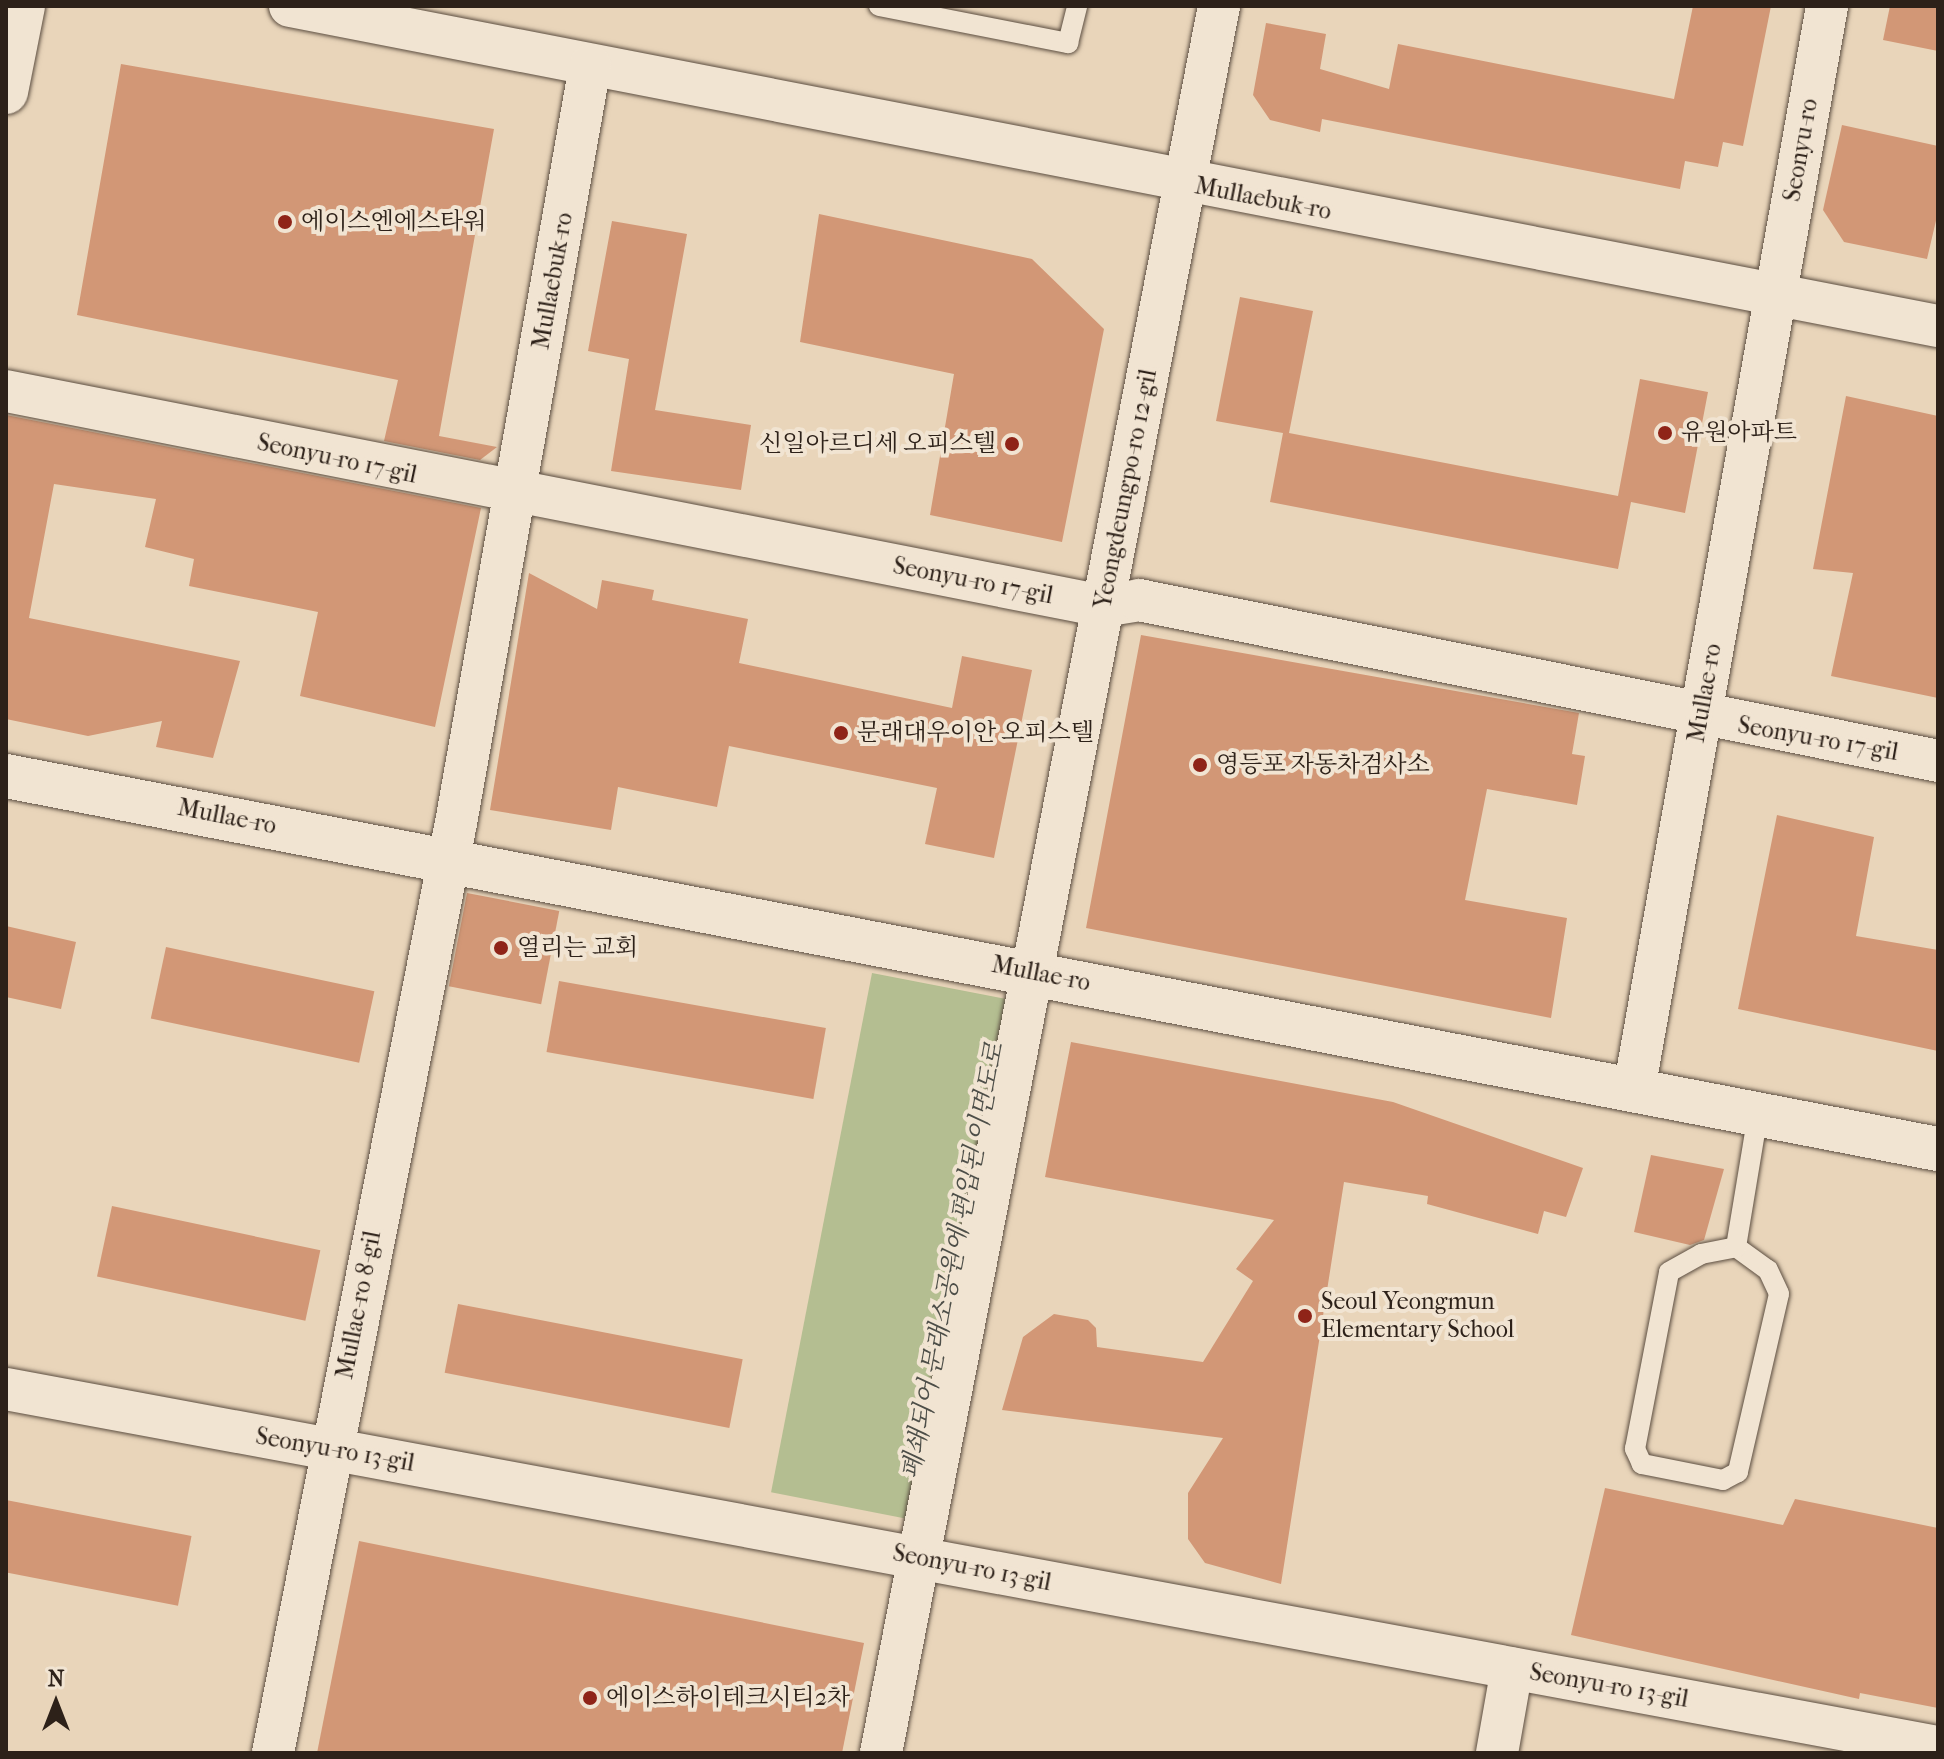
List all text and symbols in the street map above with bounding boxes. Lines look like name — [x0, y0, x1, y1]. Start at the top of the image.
street label: Seonyu-ro — [1778, 96, 1824, 204]
street label: Mullaebuk-ro — [1192, 172, 1334, 226]
place label: 에이스엔에스타워 — [301, 208, 486, 236]
street label: Mullaebuk-ro — [527, 210, 579, 352]
marker: 에이스엔에스타워 — [276, 213, 294, 231]
street label: Yeongdeungpo-ro 12-gil — [1089, 367, 1163, 611]
place label: 유원아파트 — [1681, 419, 1797, 447]
marker: 유원아파트 — [1656, 424, 1674, 442]
street label: Seonyu-ro 17-gil — [255, 428, 419, 490]
place label: 신일아르디세 오피스텔 — [759, 430, 996, 458]
marker: 신일아르디세 오피스텔 — [1003, 435, 1021, 453]
street label: Seonyu-ro 17-gil — [891, 551, 1055, 611]
street label: Mullae-ro — [1682, 641, 1728, 745]
street label: Seonyu-ro 17-gil — [1735, 711, 1901, 767]
place label: 문래대우이안 오피스텔 — [857, 719, 1094, 747]
marker: 문래대우이안 오피스텔 — [832, 724, 850, 742]
place label: 영등포 자동차검사소 — [1216, 751, 1430, 779]
marker: 영등포 자동차검사소 — [1191, 756, 1209, 774]
street label: Mullae-ro — [175, 793, 279, 841]
place label: 열리는 교회 — [517, 934, 638, 962]
marker: 열리는 교회 — [492, 939, 510, 957]
street label: Mullae-ro — [989, 950, 1093, 998]
water label: 폐쇄되어 문래소공원에 편입된 이면도로 — [895, 1040, 1011, 1482]
street label: Mullae-ro 8-gil — [331, 1229, 387, 1381]
place label: Seoul Yeongmun Elementary School — [1321, 1288, 1514, 1344]
marker: Seoul Yeongmun Elementary School — [1296, 1307, 1314, 1325]
street label: Seonyu-ro 13-gil — [253, 1422, 417, 1478]
street label: Seonyu-ro 13-gil — [890, 1539, 1054, 1597]
street label: Seonyu-ro 13-gil — [1527, 1658, 1691, 1714]
north arrow — [16, 1663, 96, 1743]
text: N — [48, 1666, 64, 1692]
place label: 에이스하이테크시티2차 — [606, 1684, 850, 1712]
marker: 에이스하이테크시티2차 — [581, 1689, 599, 1707]

